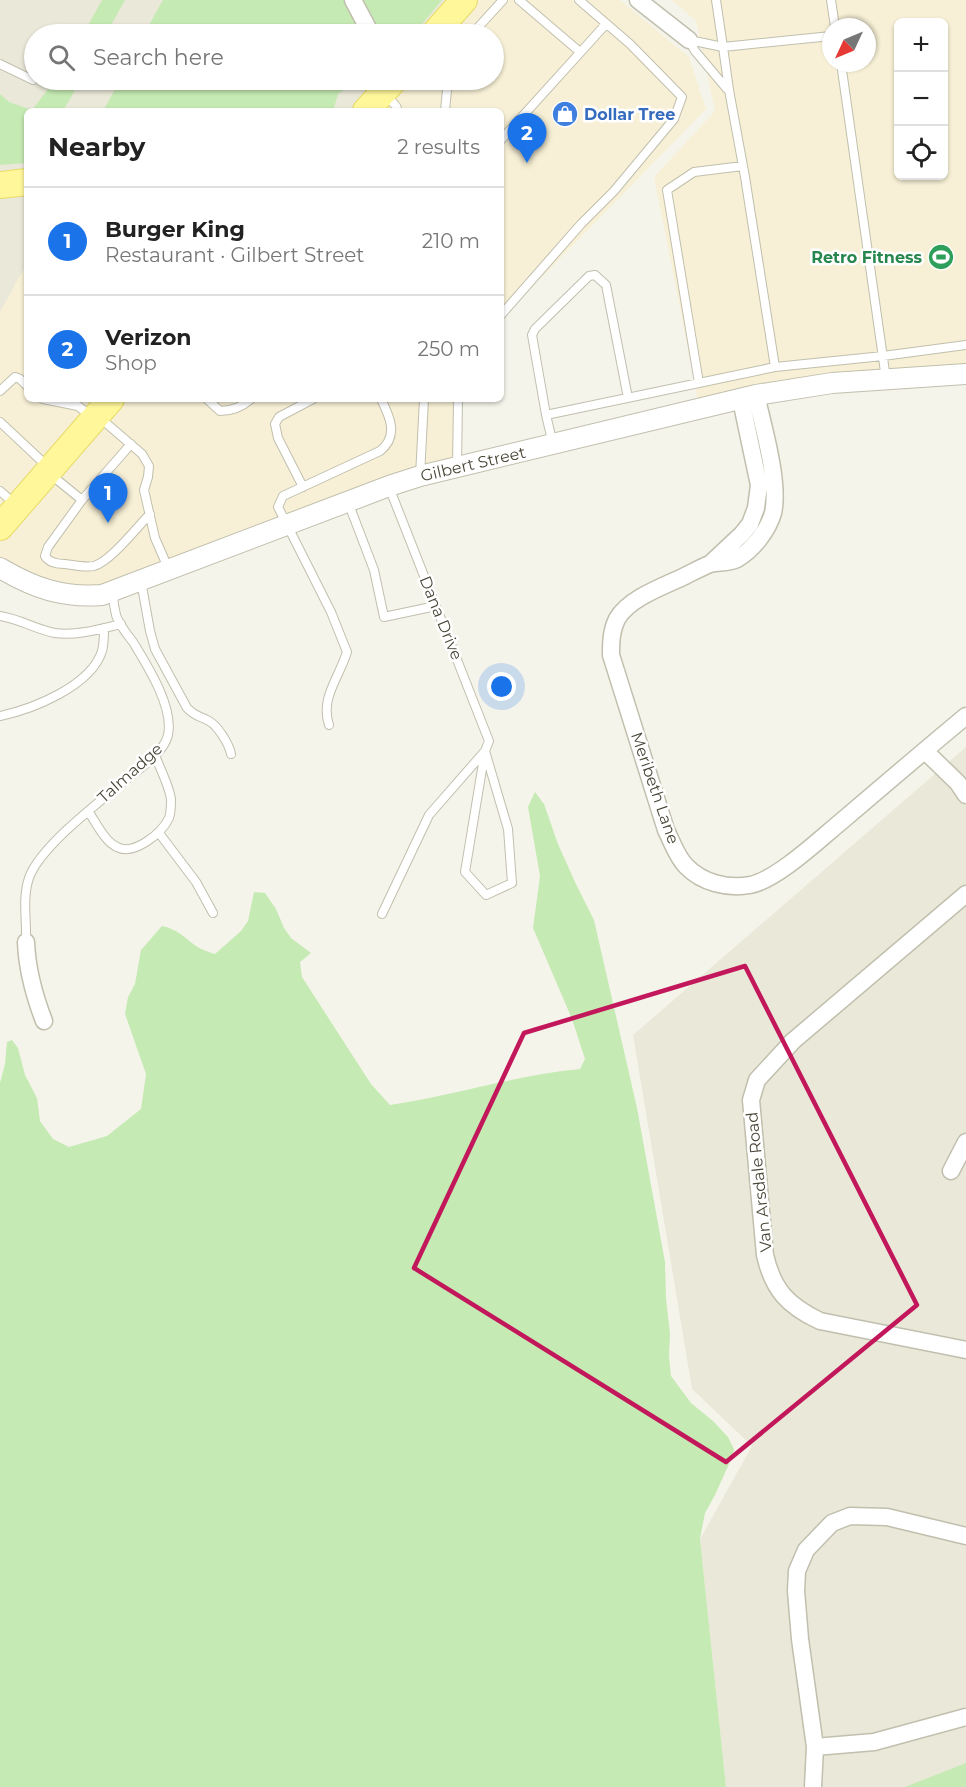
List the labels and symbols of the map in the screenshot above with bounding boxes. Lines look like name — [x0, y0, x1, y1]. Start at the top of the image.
north arrow — [822, 18, 876, 72]
shop icon: Dollar Tree — [550, 99, 580, 129]
place label: Dollar Tree — [584, 105, 675, 124]
pin: 2 — [508, 114, 546, 163]
sports icon: Retro Fitness — [926, 242, 956, 272]
place label: Retro Fitness — [811, 248, 922, 267]
street label: Gilbert Street — [419, 443, 528, 485]
pin: 1 — [88, 474, 128, 523]
street label: Dana Drive — [416, 573, 466, 663]
your location — [487, 672, 516, 701]
street label: Meribeth Lane — [627, 730, 683, 846]
street label: Talmadge — [94, 739, 166, 807]
street label: Van Arsdale Road — [742, 1111, 776, 1253]

